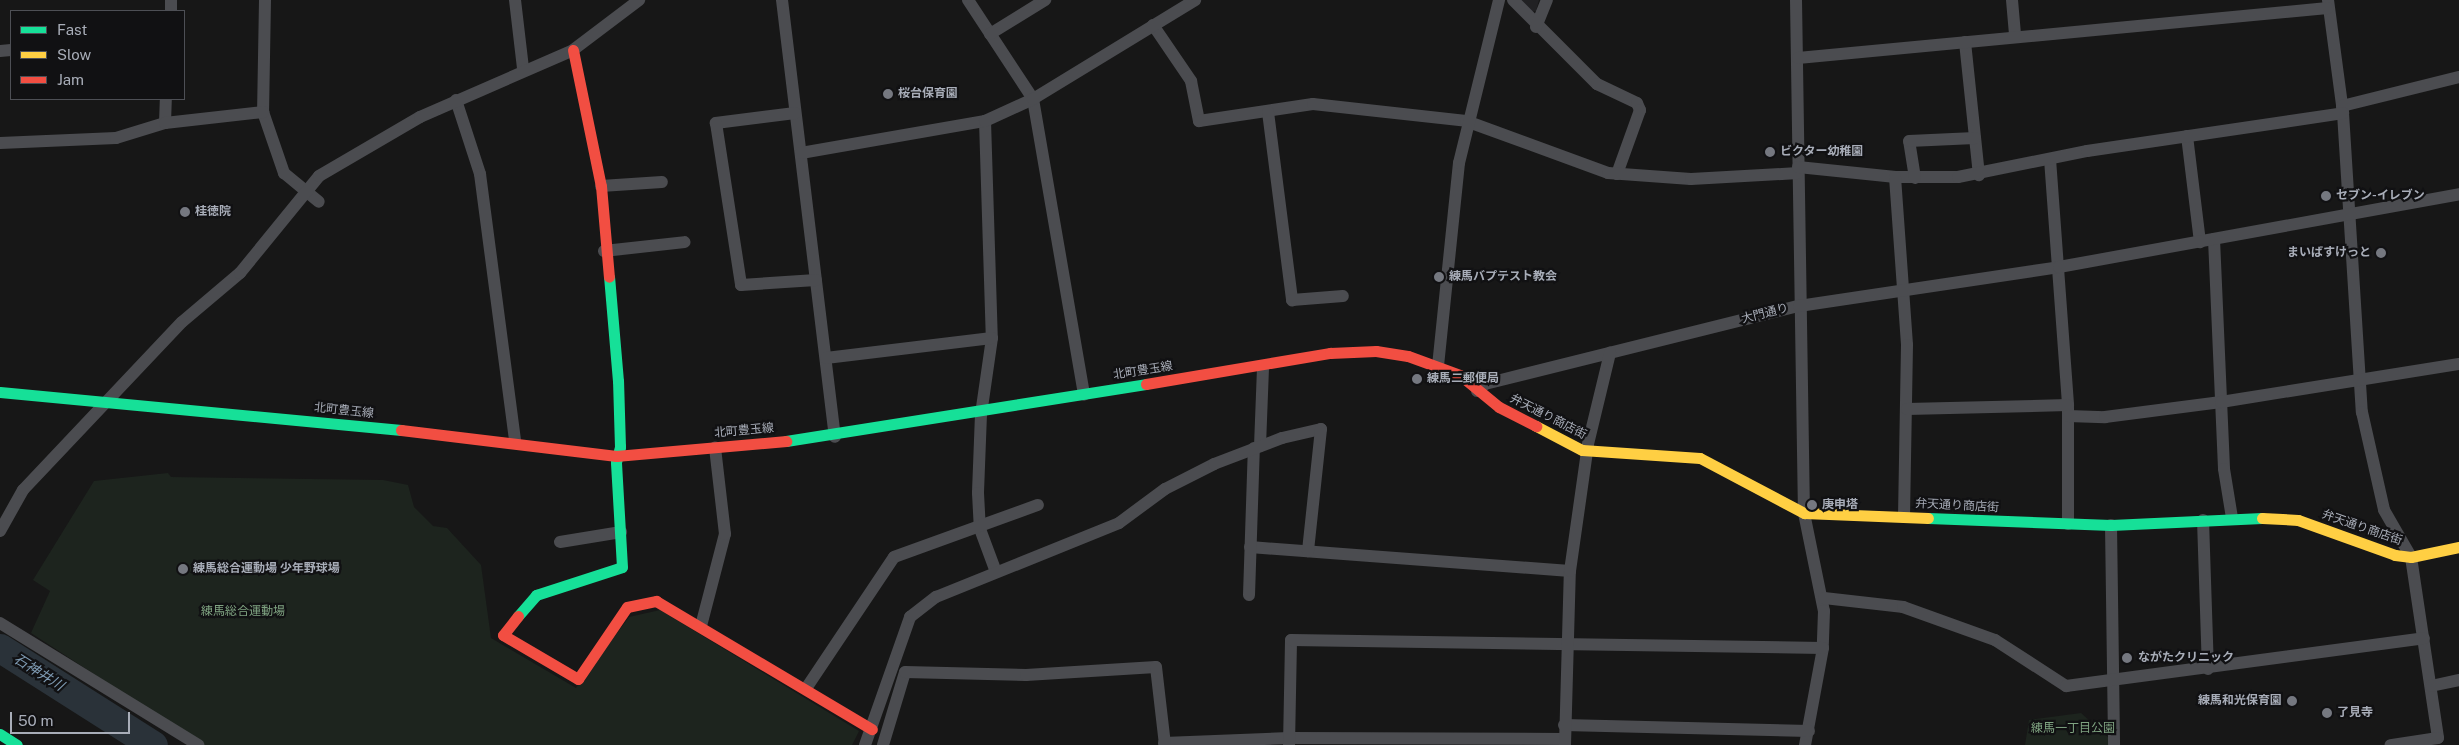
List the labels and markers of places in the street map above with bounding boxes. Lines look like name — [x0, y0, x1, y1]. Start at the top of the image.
place label: 桜台保育園 — [898, 87, 958, 101]
marker: 桜台保育園 — [882, 88, 894, 100]
place label: ビクター幼稚園 — [1780, 145, 1864, 159]
marker: ビクター幼稚園 — [1764, 146, 1776, 158]
place label: セブン-イレブン — [2336, 189, 2425, 203]
marker: セブン-イレブン — [2320, 190, 2332, 202]
place label: 桂徳院 — [195, 205, 231, 219]
marker: 桂徳院 — [179, 206, 191, 218]
place label: まいばすけっと — [2287, 246, 2371, 260]
marker: まいばすけっと — [2375, 247, 2387, 259]
place label: 練馬バプテスト教会 — [1449, 270, 1557, 284]
marker: 練馬バプテスト教会 — [1433, 271, 1445, 283]
place label: 練馬二郵便局 — [1427, 372, 1499, 386]
marker: 練馬二郵便局 — [1411, 373, 1423, 385]
place label: 庚申塔 — [1822, 498, 1858, 512]
marker: 庚申塔 — [1806, 499, 1818, 511]
place label: 練馬総合運動場 少年野球場 — [193, 562, 340, 576]
marker: 練馬総合運動場 少年野球場 — [177, 563, 189, 575]
marker: ながたクリニック — [2120, 651, 2134, 665]
place label: ながたクリニック — [2138, 651, 2234, 665]
place label: 練馬和光保育園 — [2198, 694, 2282, 708]
marker: 練馬和光保育園 — [2286, 695, 2298, 707]
place label: 了見寺 — [2337, 706, 2373, 720]
marker: 了見寺 — [2321, 707, 2333, 719]

